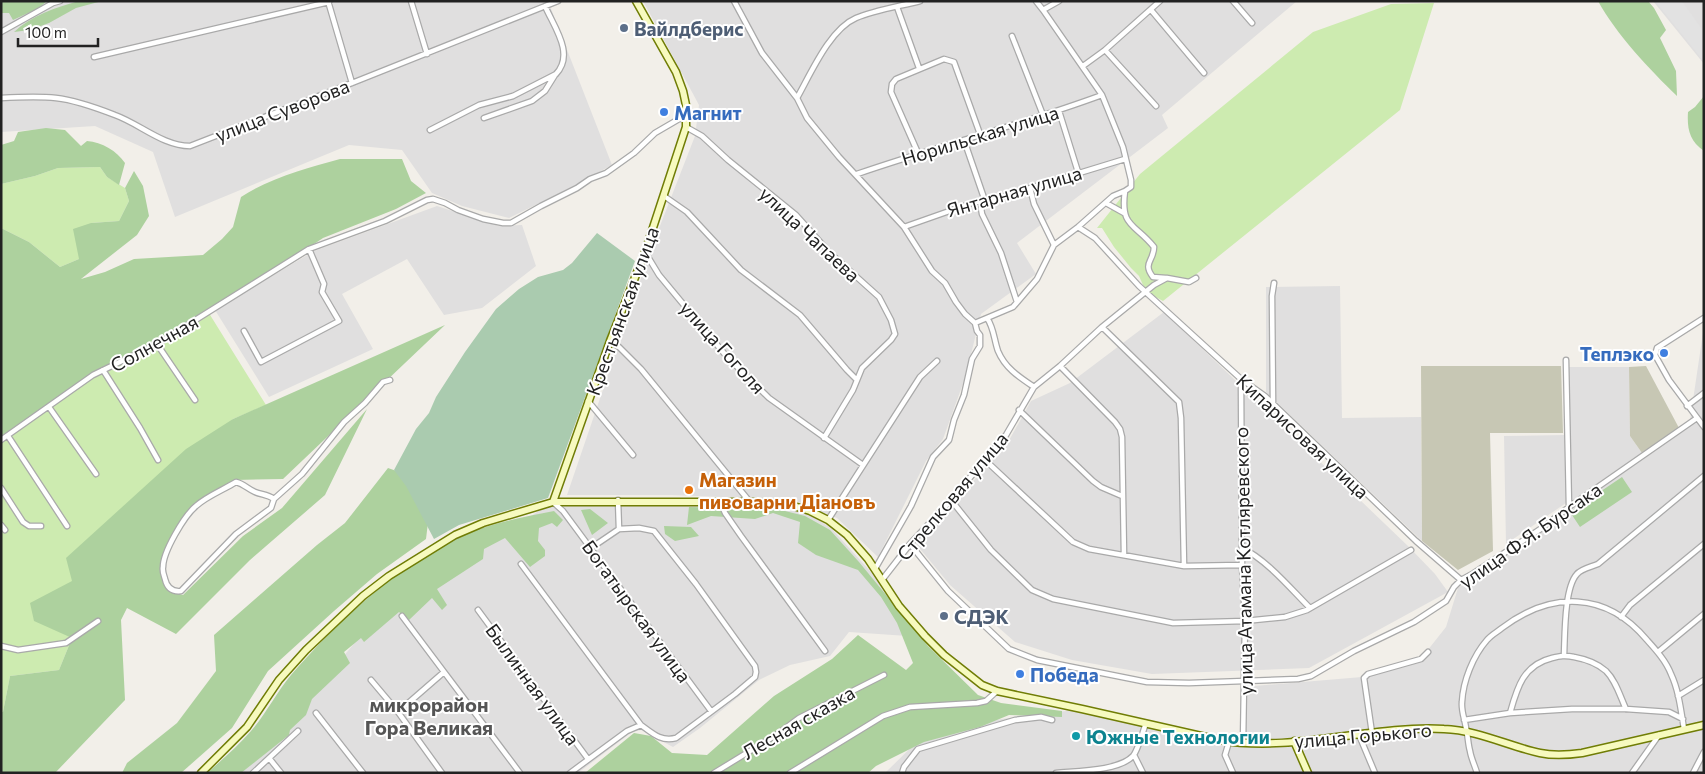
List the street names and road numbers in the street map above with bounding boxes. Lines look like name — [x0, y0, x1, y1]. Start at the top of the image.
street label: улица Суворова — [212, 74, 352, 146]
street label: Норильская улица — [899, 100, 1061, 170]
street label: Янтарная улица — [944, 161, 1084, 221]
street label: улица Чапаева — [755, 182, 865, 286]
street label: Крестьянская улица — [581, 224, 663, 398]
street label: улица Гоголя — [675, 296, 771, 398]
street label: Солнечная — [106, 309, 202, 377]
street label: Кипарисовая улица — [1232, 369, 1374, 503]
street label: Стрелковая улица — [892, 427, 1012, 565]
street label: улица Атамана Котляревского — [1229, 427, 1257, 695]
street label: улица Ф.Я. Бурсака — [1454, 477, 1606, 593]
street label: Богатырская улица — [578, 535, 696, 687]
street label: Былинная улица — [481, 619, 585, 749]
street label: Лесная сказка — [737, 680, 859, 764]
street label: улица Горького — [1293, 718, 1433, 752]

